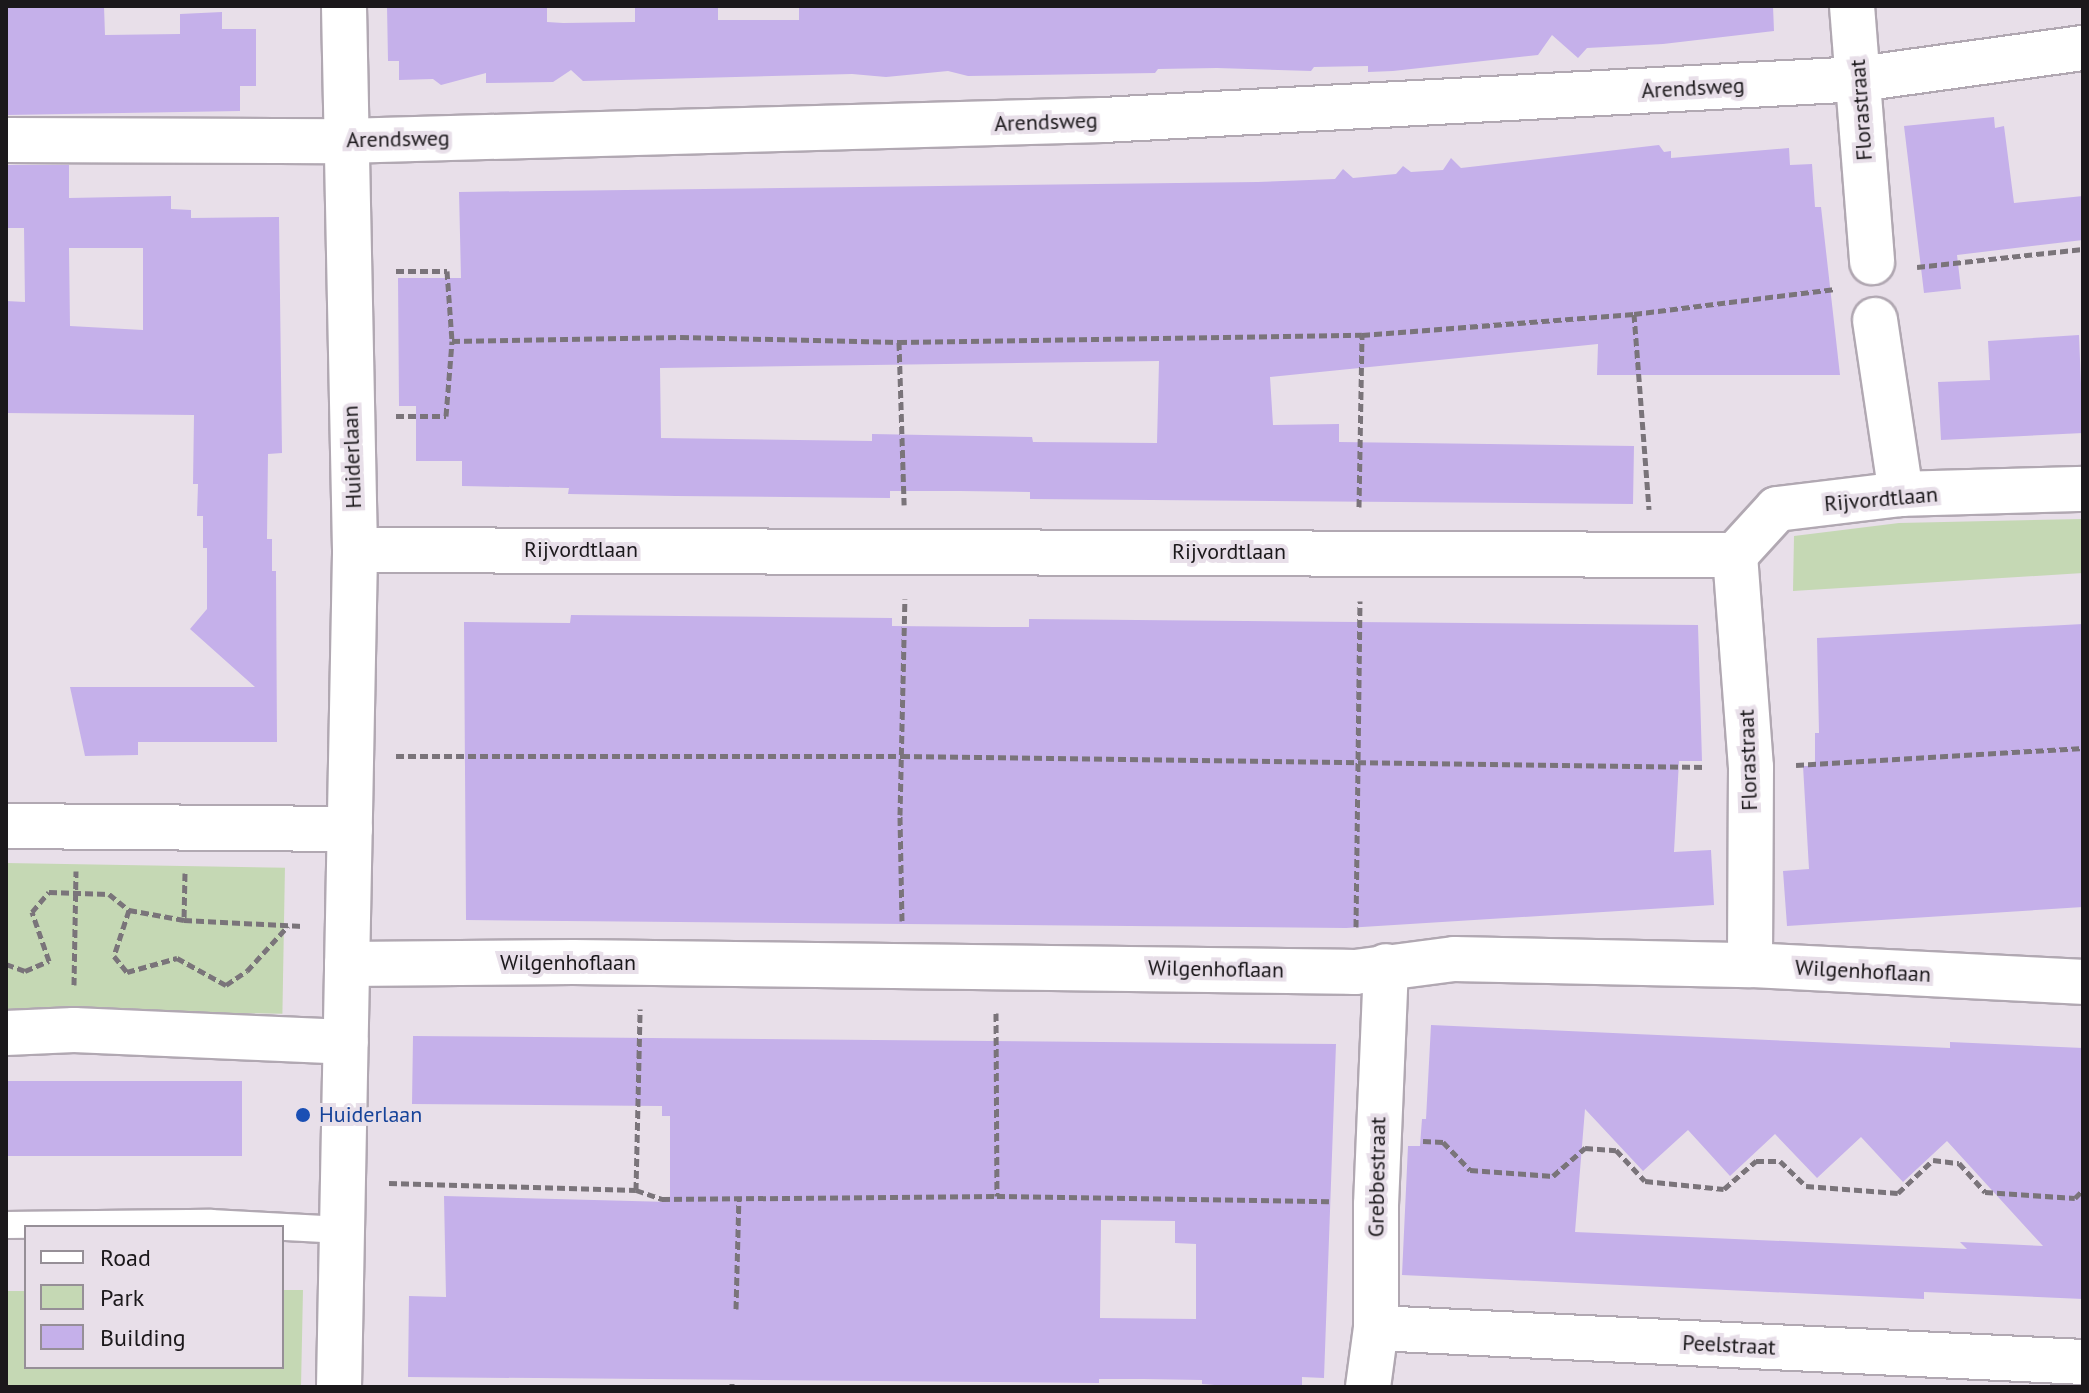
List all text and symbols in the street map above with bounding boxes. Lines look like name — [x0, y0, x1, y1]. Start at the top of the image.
street label: Florastraat — [1844, 58, 1878, 162]
street label: Arendsweg — [1641, 72, 1745, 104]
street label: Arendsweg — [994, 107, 1098, 137]
street label: Arendsweg — [346, 125, 450, 153]
street label: Huiderlaan — [337, 405, 367, 509]
street label: Rijvordtlaan — [1823, 481, 1939, 517]
street label: Rijvordtlaan — [524, 537, 638, 563]
street label: Rijvordtlaan — [1172, 539, 1286, 565]
street label: Florastraat — [1733, 709, 1763, 811]
street label: Wilgenhoflaan — [500, 950, 636, 976]
street label: Wilgenhoflaan — [1794, 954, 1932, 988]
street label: Wilgenhoflaan — [1148, 955, 1284, 983]
place label: Huiderlaan — [319, 1102, 422, 1128]
marker: Huiderlaan — [294, 1106, 312, 1124]
street label: Grebbestraat — [1363, 1117, 1391, 1237]
legend — [24, 1225, 284, 1369]
text: Road — [100, 1242, 151, 1273]
text: Park — [100, 1282, 144, 1313]
text: Building — [100, 1322, 186, 1353]
street label: Peelstraat — [1682, 1329, 1776, 1361]

